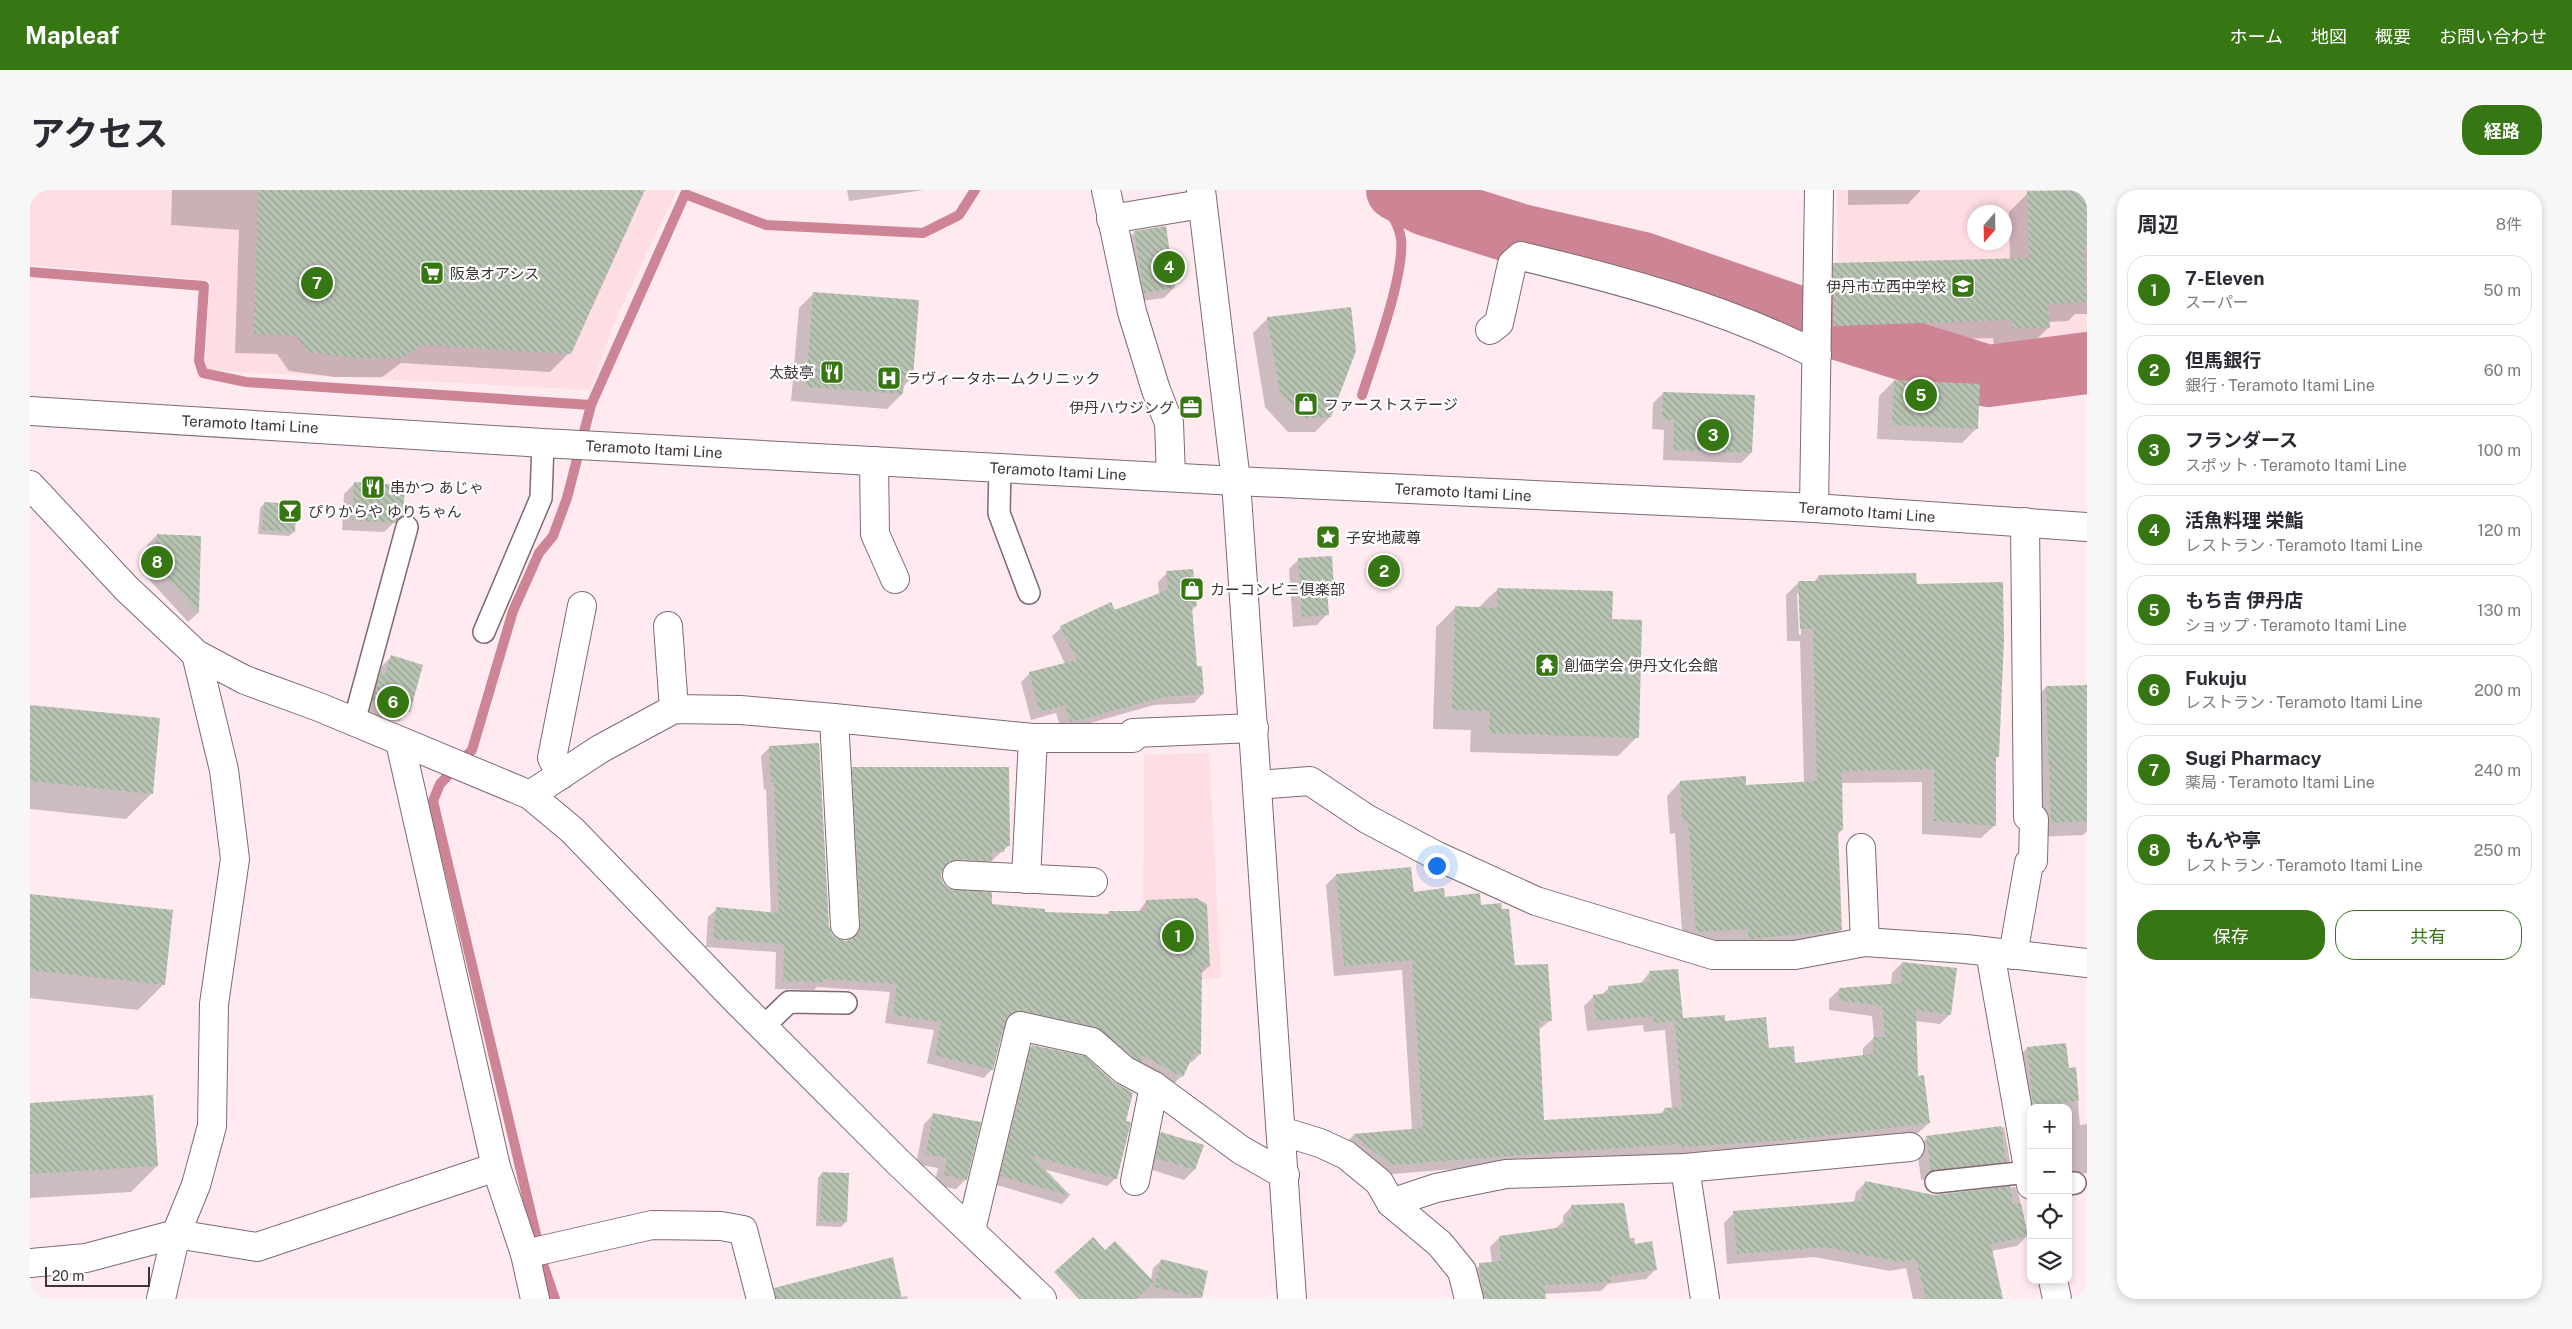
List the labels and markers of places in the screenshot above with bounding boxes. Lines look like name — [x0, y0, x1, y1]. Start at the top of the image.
pin: 4 — [1153, 248, 1185, 286]
supermarket icon: 阪急オアシス — [419, 260, 445, 286]
pin: 7 — [301, 264, 333, 302]
place label: 阪急オアシス — [450, 265, 539, 282]
school or university icon: 伊丹市立西中学校 — [1950, 273, 1976, 299]
place label: 伊丹市立西中学校 — [1826, 278, 1946, 295]
restaurant icon: 太鼓亭 — [819, 359, 845, 385]
place label: 太鼓亭 — [769, 364, 814, 381]
hospital icon: ラヴィータホームクリニック — [876, 365, 902, 391]
place label: ラヴィータホームクリニック — [906, 370, 1101, 387]
pin: 5 — [1905, 376, 1937, 414]
shop icon: ファーストステージ — [1293, 391, 1319, 417]
office icon: 伊丹ハウジング — [1178, 394, 1204, 420]
place label: ファーストステージ — [1324, 396, 1458, 413]
place label: 伊丹ハウジング — [1069, 399, 1174, 416]
pin: 3 — [1697, 416, 1729, 454]
restaurant icon: 串かつ あじゃ — [360, 474, 386, 500]
place label: 串かつ あじゃ — [390, 479, 484, 496]
bar icon: ぴりからや ゆりちゃん — [277, 498, 303, 524]
place label: ぴりからや ゆりちゃん — [308, 503, 462, 520]
place icon: 子安地蔵尊 — [1315, 524, 1341, 550]
place label: 子安地蔵尊 — [1346, 529, 1421, 546]
pin: 8 — [141, 543, 173, 581]
pin: 2 — [1368, 552, 1400, 590]
shop icon: カーコンビニ倶楽部 — [1179, 576, 1205, 602]
place label: カーコンビニ倶楽部 — [1210, 581, 1345, 598]
temple icon: 創価学会 伊丹文化会館 — [1534, 652, 1560, 678]
place label: 創価学会 伊丹文化会館 — [1564, 657, 1718, 674]
pin: 6 — [377, 683, 409, 721]
pin: 1 — [1162, 917, 1194, 955]

